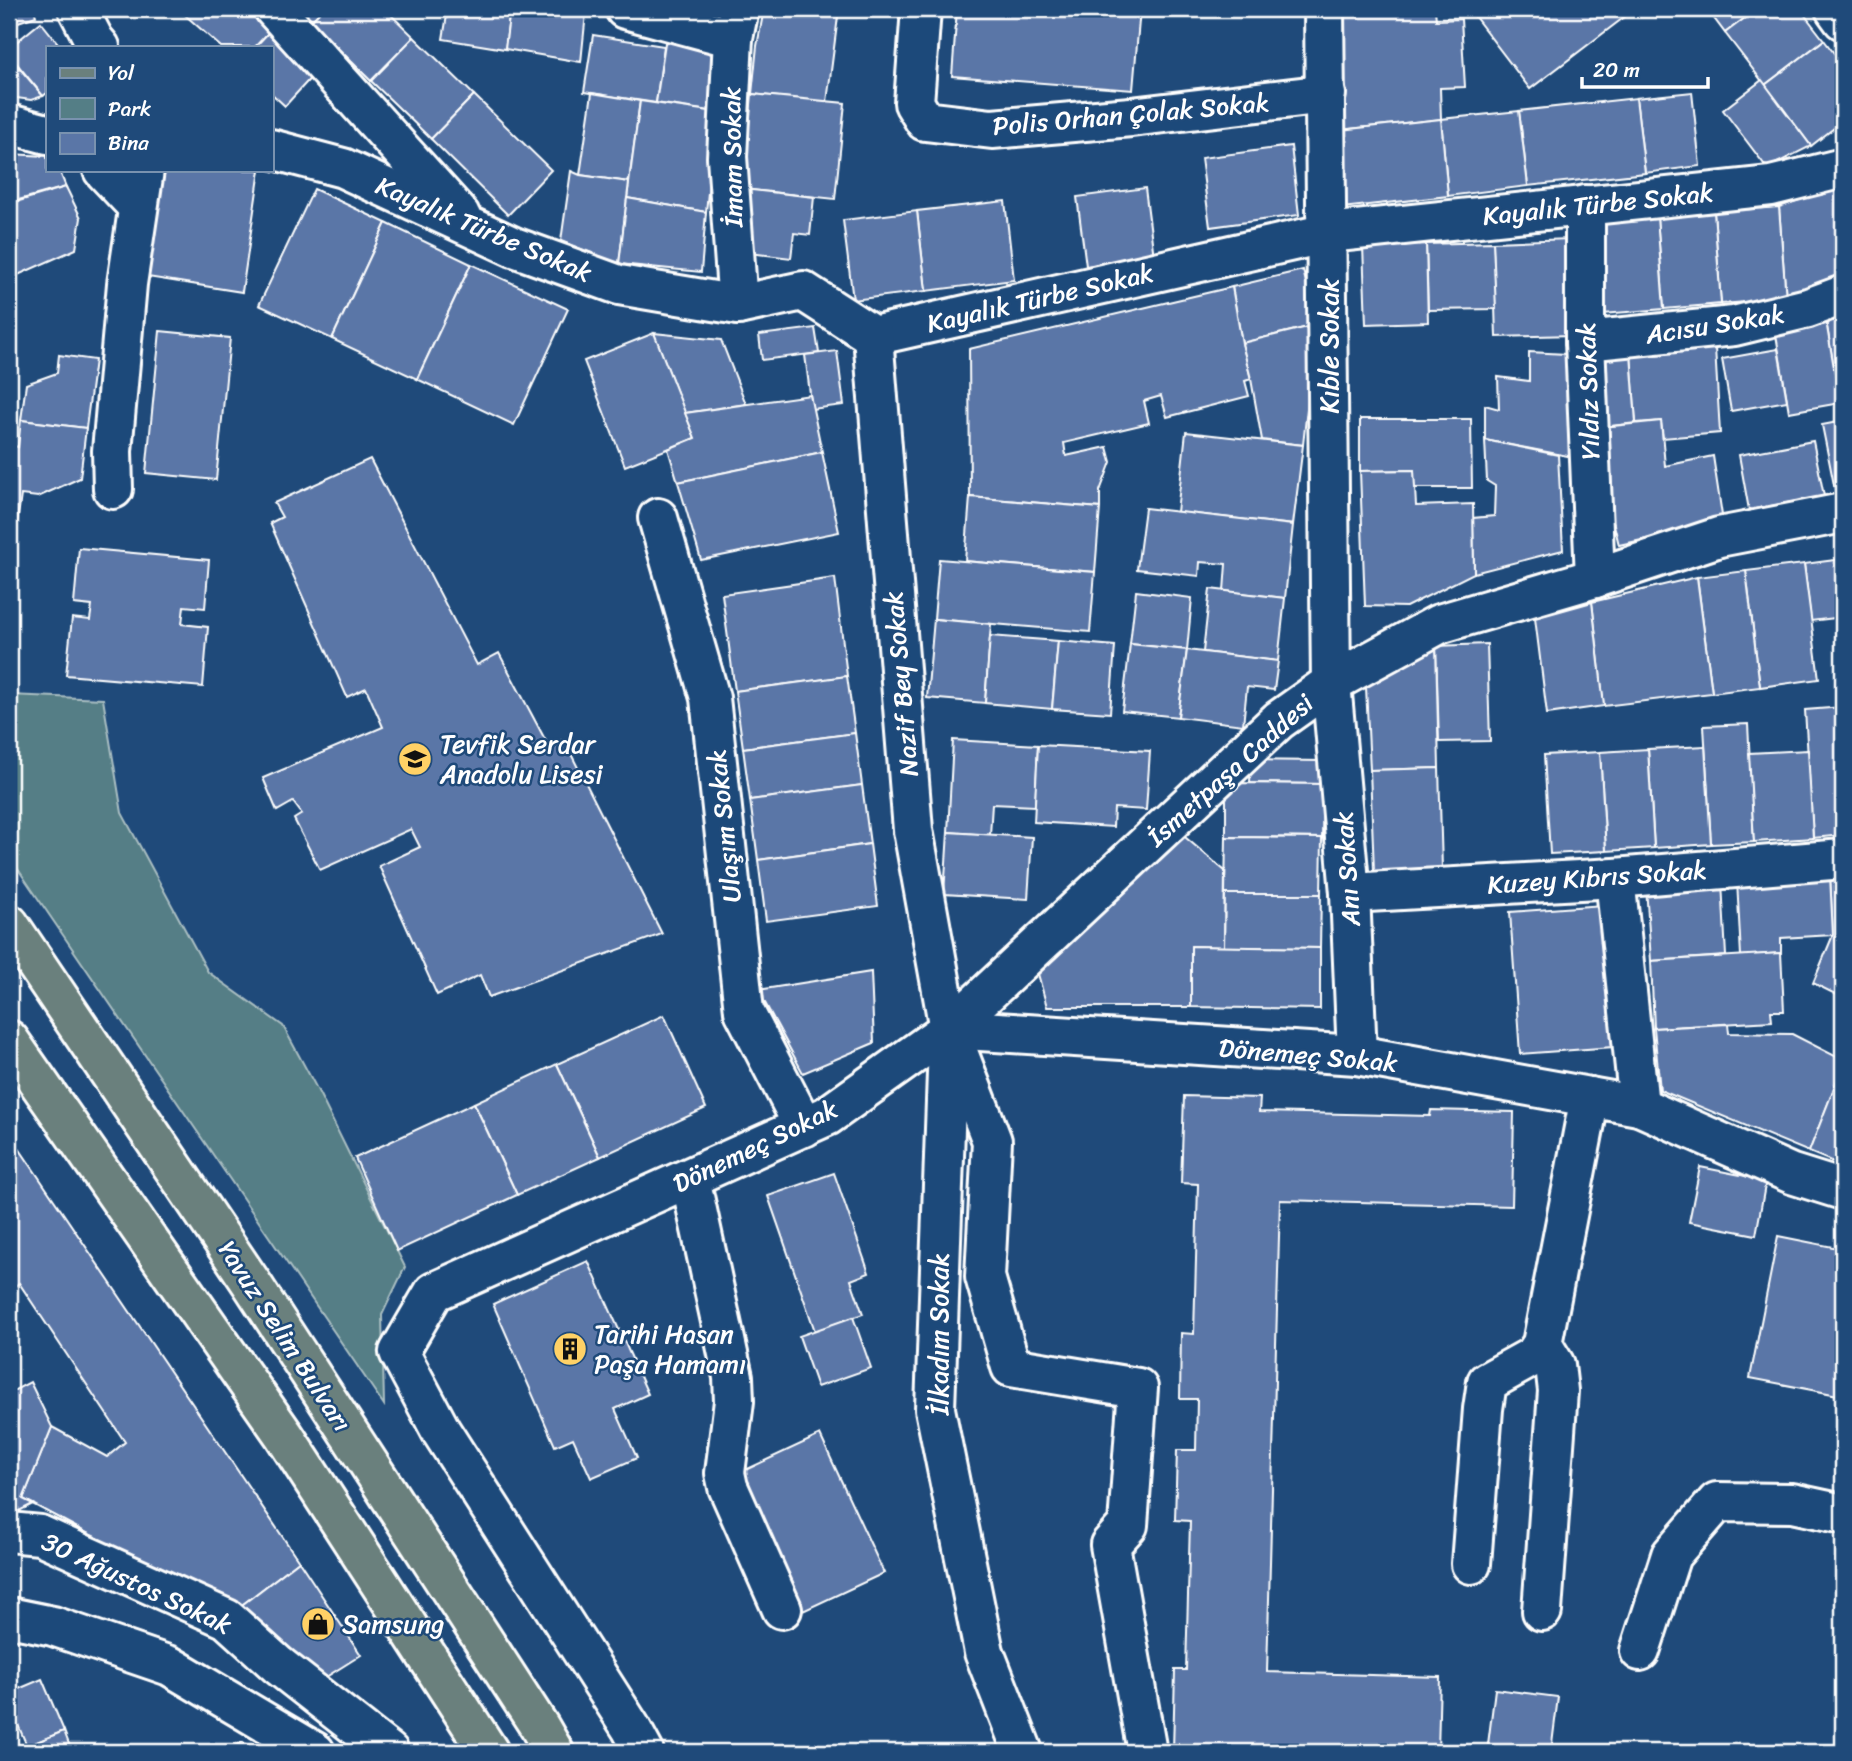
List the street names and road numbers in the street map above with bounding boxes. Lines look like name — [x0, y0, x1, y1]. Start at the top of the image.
street label: Polis Orhan Çolak Sokak — [991, 79, 1271, 149]
street label: İmam Sokak — [708, 86, 756, 229]
street label: Kayalık Türbe Sokak — [368, 163, 600, 295]
street label: Kayalık Türbe Sokak — [1480, 169, 1716, 239]
street label: Kayalık Türbe Sokak — [922, 250, 1158, 346]
street label: Kıble Sokak — [1306, 278, 1352, 414]
street label: Acısu Sokak — [1641, 290, 1788, 358]
street label: Yıldız Sokak — [1563, 321, 1613, 461]
street label: Nazif Bey Sokak — [870, 589, 932, 778]
street label: İsmetpaşa Caddesi — [1135, 681, 1325, 859]
street label: Ulaşım Sokak — [693, 747, 755, 905]
street label: Anı Sokak — [1320, 810, 1374, 929]
street label: Kuzey Kıbrıs Sokak — [1486, 846, 1708, 908]
street label: Dönemeç Sokak — [1217, 1024, 1399, 1086]
street label: Dönemeç Sokak — [664, 1086, 846, 1206]
street label: Yavuz Selim Bulvarı — [206, 1231, 364, 1441]
street label: İlkadım Sokak — [916, 1253, 962, 1416]
street label: 30 Ağustos Sokak — [34, 1519, 240, 1647]

